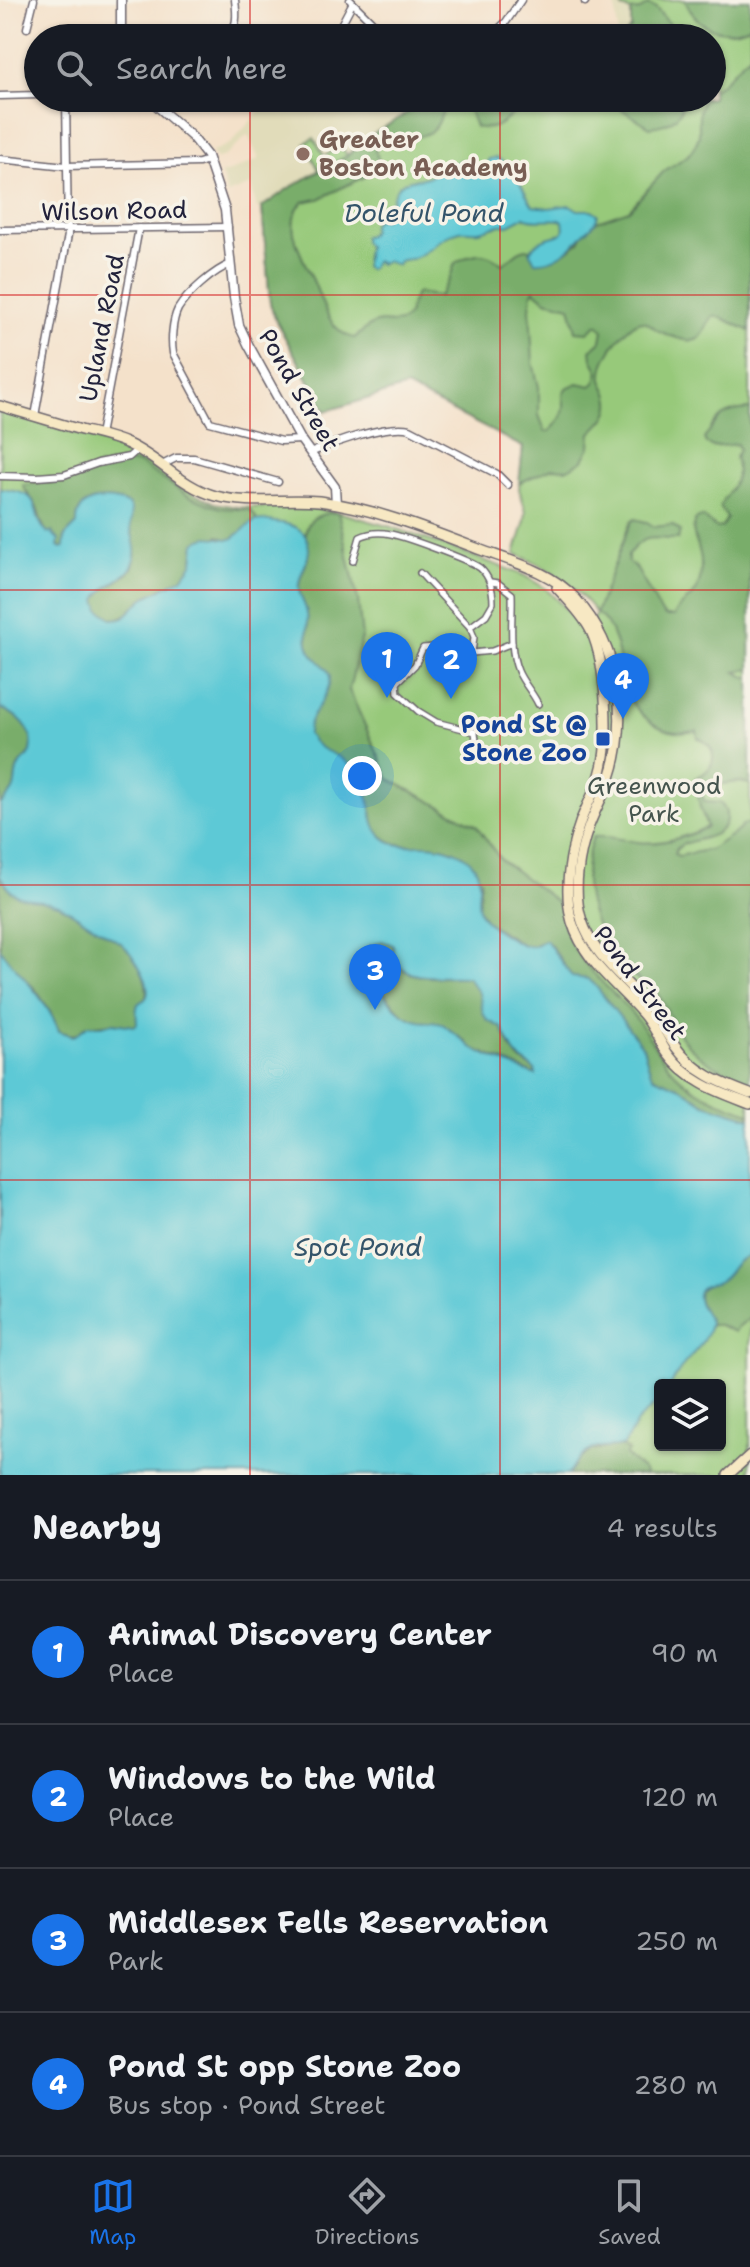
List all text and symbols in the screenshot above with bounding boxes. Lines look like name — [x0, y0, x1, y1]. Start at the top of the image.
search box — [24, 24, 726, 112]
icon: search — [52, 46, 96, 90]
text: Search here — [116, 48, 287, 89]
place label: Greater Boston Academy — [319, 124, 528, 184]
marker: Greater Boston Academy — [294, 145, 312, 163]
street label: Wilson Road — [41, 194, 187, 228]
water label: Doleful Pond — [344, 195, 504, 230]
street label: Upland Road — [72, 251, 132, 405]
street label: Pond Street — [251, 323, 347, 457]
pin: 1 — [361, 632, 413, 698]
pin: 2 — [425, 633, 477, 699]
pin: 4 — [597, 653, 649, 719]
place label: Pond St @ Stone Zoo — [461, 709, 587, 769]
marker: Pond St @ Stone Zoo — [594, 730, 612, 748]
your location — [342, 756, 382, 796]
park label: Greenwood Park — [587, 770, 721, 830]
street label: Pond Street — [586, 919, 694, 1047]
pin: 3 — [349, 944, 401, 1010]
water label: Spot Pond — [294, 1229, 422, 1264]
map controls — [654, 1379, 726, 1451]
button: layers — [654, 1379, 726, 1451]
text: Nearby — [32, 1504, 162, 1550]
text: 4 results — [606, 1510, 718, 1545]
text: Animal Discovery Center — [108, 1614, 492, 1655]
text: 1 — [52, 1635, 64, 1670]
text: 90 m — [651, 1635, 718, 1670]
text: Place — [108, 1655, 174, 1690]
text: Windows to the Wild — [108, 1758, 436, 1799]
text: 2 — [49, 1779, 67, 1814]
text: 120 m — [642, 1779, 718, 1814]
text: Place — [108, 1799, 174, 1834]
text: Middlesex Fells Reservation — [108, 1902, 548, 1943]
text: 3 — [49, 1923, 67, 1958]
text: 250 m — [635, 1923, 718, 1958]
text: Park — [108, 1943, 164, 1978]
text: Pond St opp Stone Zoo — [108, 2046, 461, 2087]
text: 4 — [49, 2067, 67, 2102]
text: 280 m — [633, 2067, 718, 2102]
text: Bus stop · Pond Street — [108, 2087, 386, 2122]
tab: Map — [89, 2174, 136, 2251]
tab: Directions — [315, 2174, 420, 2251]
tab: Saved — [598, 2174, 661, 2251]

